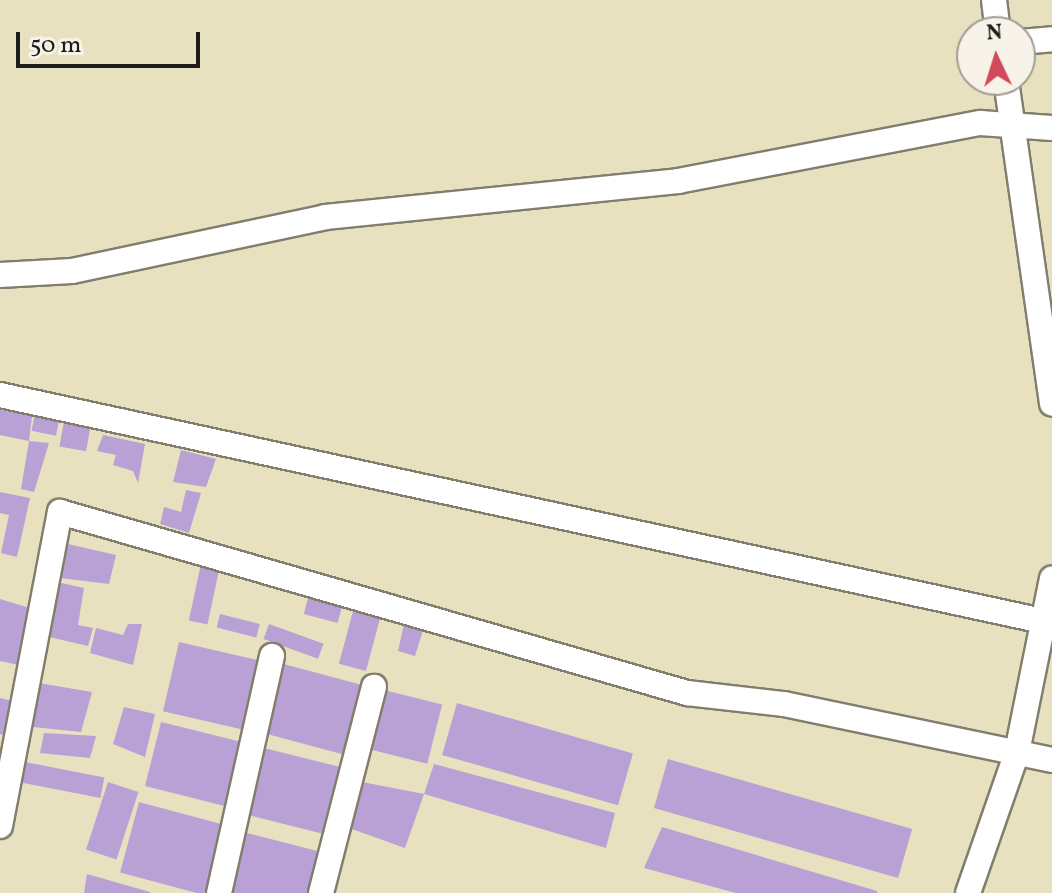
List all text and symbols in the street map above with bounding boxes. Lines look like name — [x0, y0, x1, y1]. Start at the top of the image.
scale bar — [20, 16, 204, 66]
north arrow — [956, 16, 1036, 96]
text: N — [985, 18, 1003, 50]
text: 50 m — [30, 29, 82, 63]

